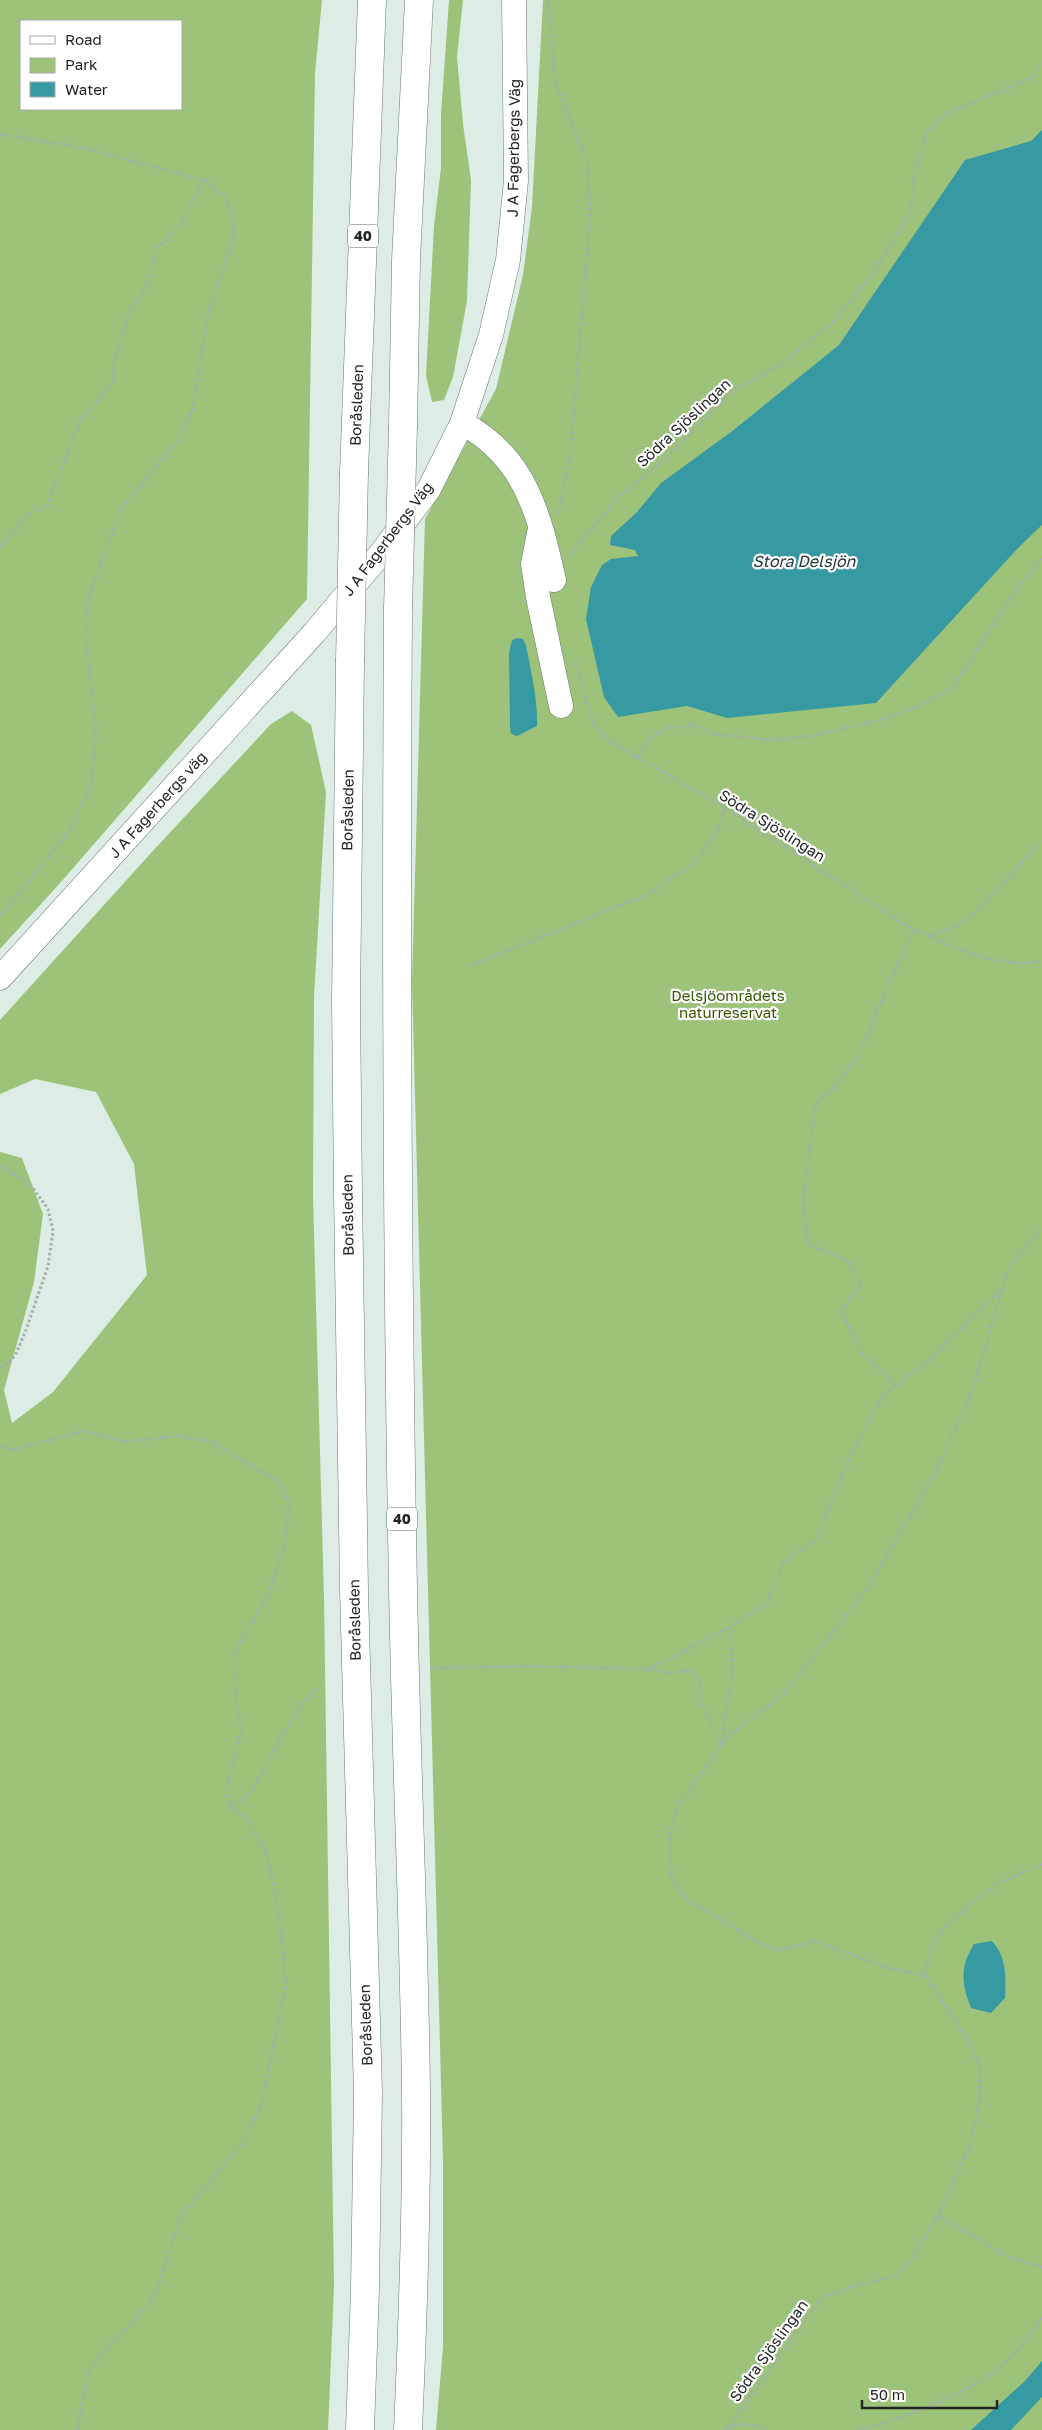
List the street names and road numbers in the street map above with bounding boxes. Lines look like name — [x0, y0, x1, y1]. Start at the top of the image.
street label: J A Fagerbergs Väg — [503, 79, 523, 217]
road number: 40 — [348, 225, 378, 248]
street label: Boråsleden — [346, 364, 366, 446]
street label: Södra Sjöslingan — [633, 374, 734, 470]
street label: J A Fagerbergs Väg — [338, 478, 436, 599]
street label: J A Fagerbergs väg — [105, 747, 210, 861]
street label: Boråsleden — [337, 769, 357, 851]
street label: Södra Sjöslingan — [716, 785, 829, 865]
street label: Boråsleden — [337, 1174, 357, 1256]
road number: 40 — [387, 1508, 417, 1530]
street label: Boråsleden — [344, 1579, 364, 1661]
street label: Boråsleden — [355, 1984, 375, 2066]
street label: Södra Sjöslingan — [725, 2296, 811, 2405]

